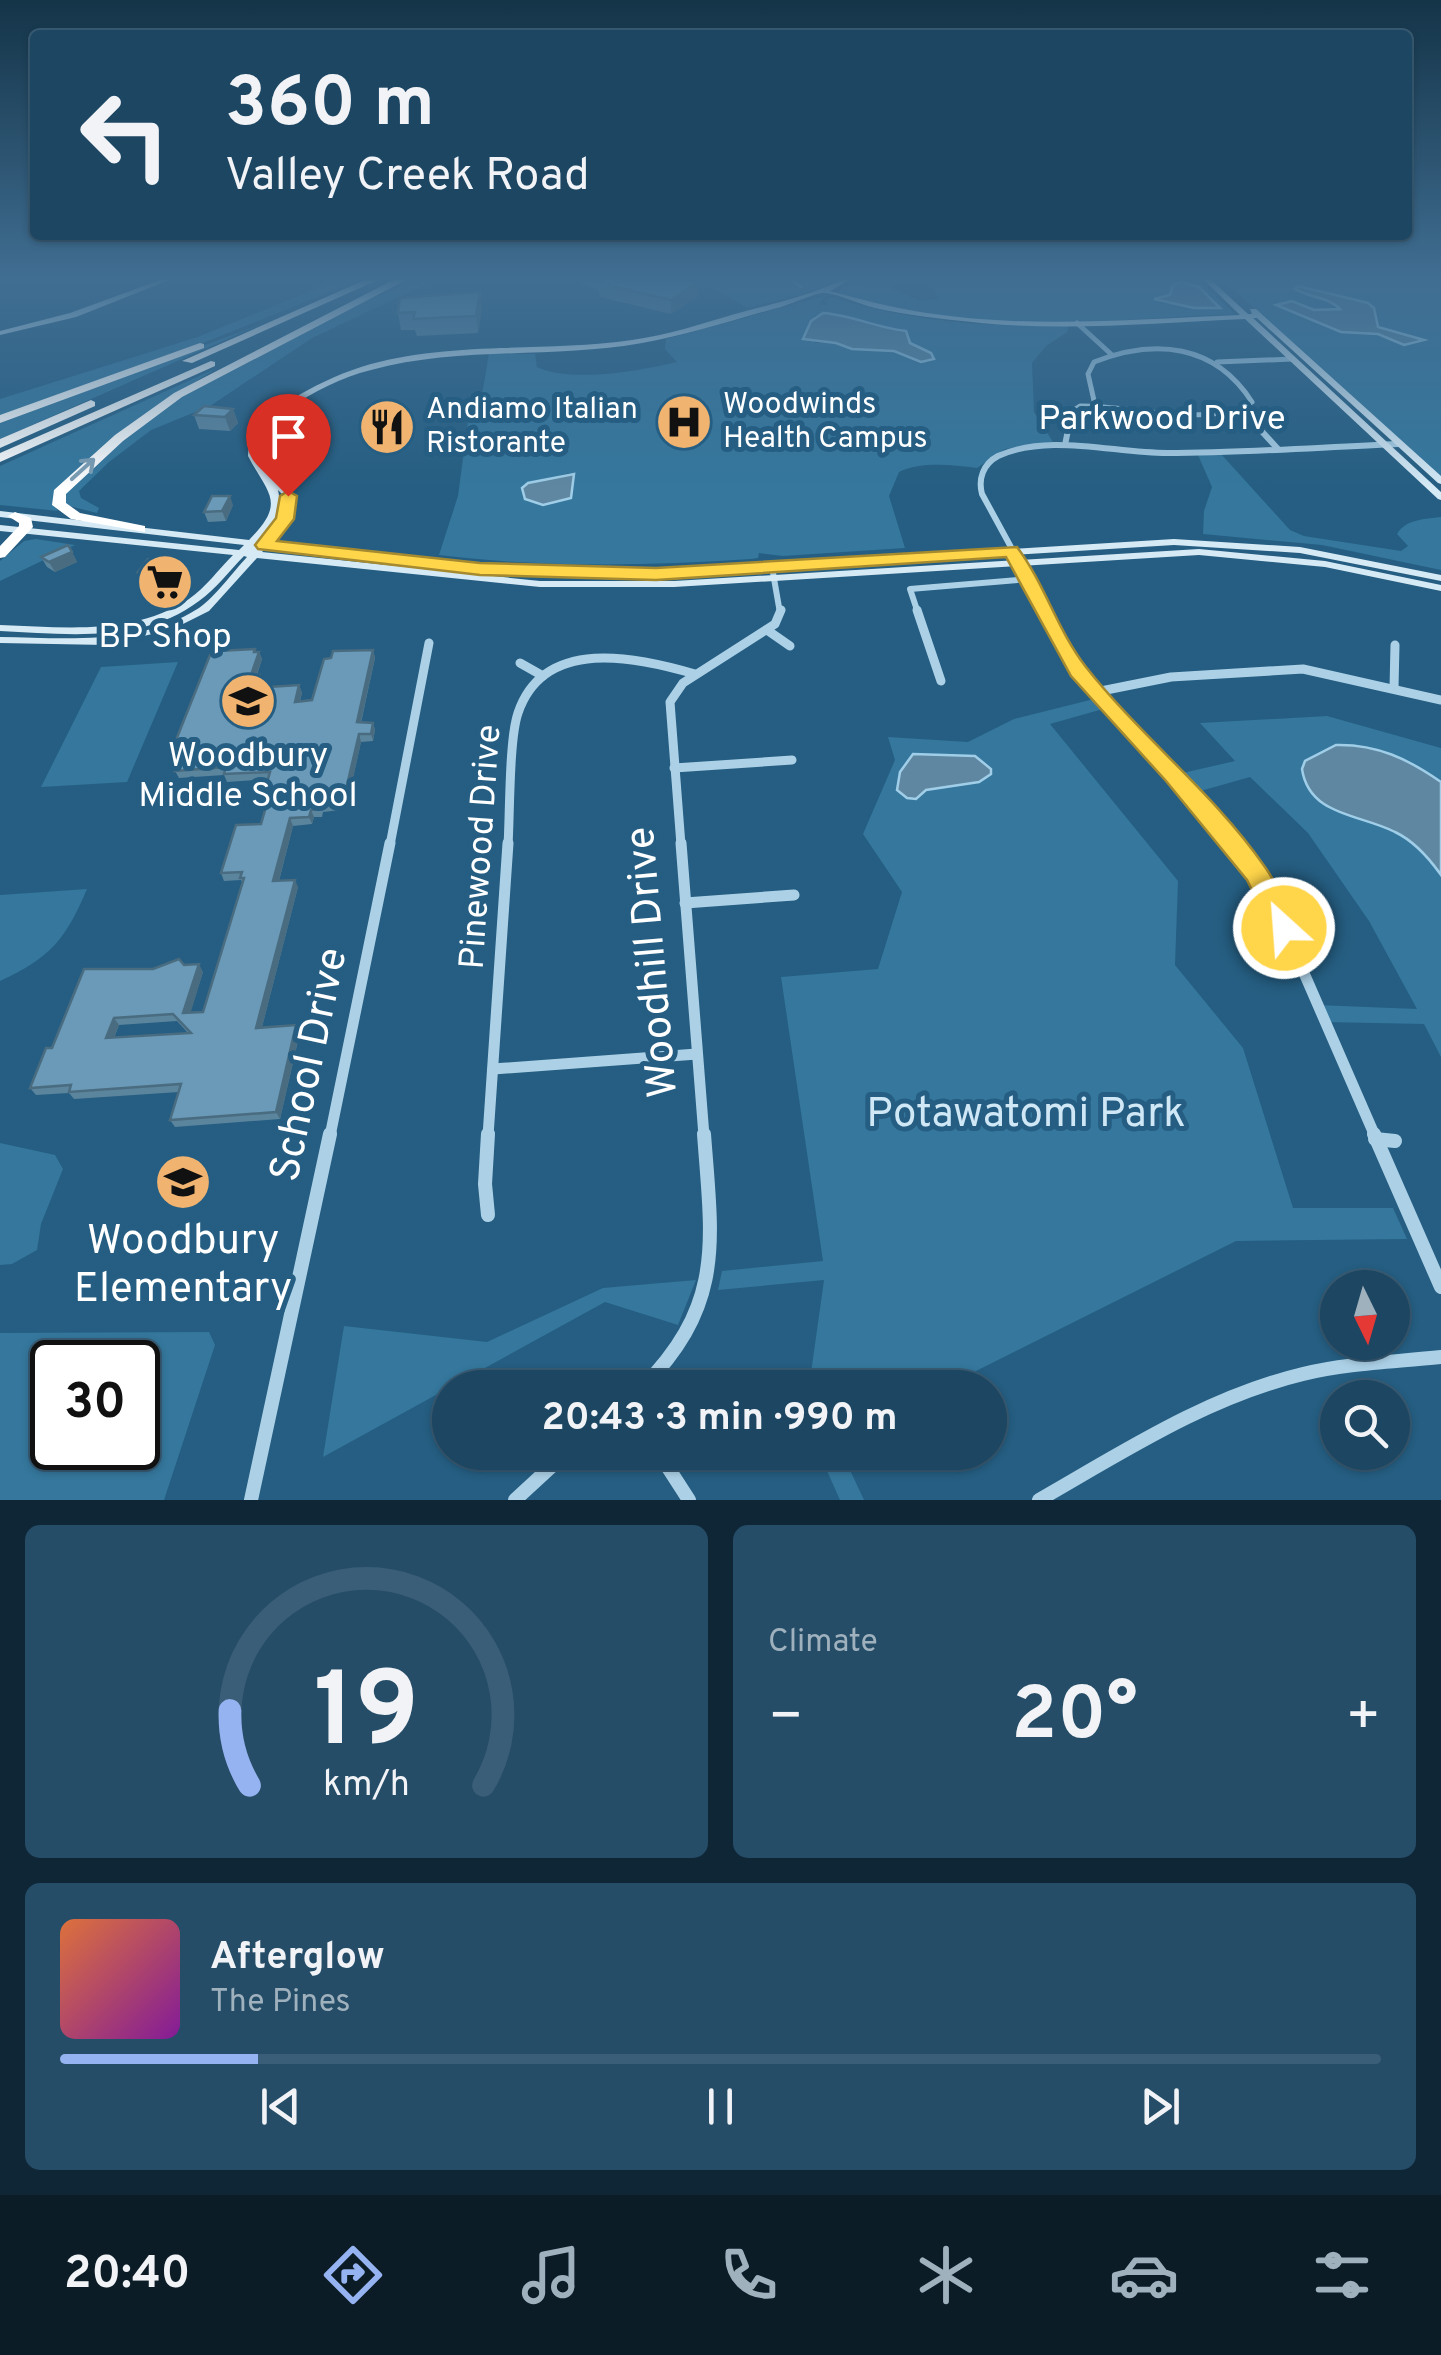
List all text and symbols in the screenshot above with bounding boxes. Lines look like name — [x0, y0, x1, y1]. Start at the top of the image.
text: 360 m — [225, 62, 435, 151]
icon: left — [60, 70, 190, 200]
text: Valley Creek Road — [225, 149, 590, 206]
place label: Woodwinds Health Campus — [723, 387, 928, 458]
place label: Andiamo Italian Ristorante — [426, 392, 638, 463]
hospital icon: Woodwinds Health Campus — [654, 392, 714, 452]
pin — [246, 394, 331, 497]
restaurant icon: Andiamo Italian Ristorante — [357, 397, 417, 457]
street label: Parkwood Drive — [1038, 398, 1286, 442]
icon: arrive — [261, 409, 316, 464]
one-way arrow — [70, 458, 95, 481]
supermarket icon: BP Shop — [135, 552, 195, 612]
place label: BP Shop — [98, 616, 232, 660]
school or university icon: Woodbury Middle School — [218, 671, 278, 731]
street label: Pinewood Drive — [451, 723, 513, 971]
place label: Woodbury Middle School — [138, 735, 358, 819]
street label: Woodhill Drive — [616, 824, 692, 1100]
position arrow — [1232, 876, 1336, 980]
street label: School Drive — [260, 943, 362, 1187]
park label: Potawatomi Park — [866, 1089, 1186, 1142]
school or university icon: Woodbury Elementary — [153, 1152, 213, 1212]
place label: Woodbury Elementary — [74, 1216, 292, 1317]
north arrow — [1320, 1270, 1410, 1360]
map controls — [1320, 1270, 1410, 1470]
speed limit sign: 30 — [30, 1340, 160, 1470]
button: search — [1320, 1380, 1410, 1470]
text: 20:43 · 3 min · 990 m — [541, 1395, 898, 1444]
text: Climate — [768, 1623, 878, 1663]
text: 19 — [314, 1651, 419, 1783]
text: 20° — [1011, 1671, 1138, 1766]
text: − — [768, 1684, 803, 1754]
text: + — [1346, 1684, 1381, 1754]
text: km/h — [323, 1763, 410, 1809]
text: Afterglow — [210, 1934, 385, 1983]
text: The Pines — [210, 1983, 351, 2023]
icon: previous — [253, 2079, 308, 2134]
icon: pause — [693, 2079, 748, 2134]
icon: next — [1133, 2079, 1188, 2134]
icon: directions — [318, 2240, 388, 2310]
icon: music — [516, 2240, 586, 2310]
icon: phone — [714, 2240, 784, 2310]
icon: climate — [911, 2240, 981, 2310]
icon: car — [1109, 2240, 1179, 2310]
icon: filters — [1307, 2240, 1377, 2310]
text: 20:40 — [64, 2247, 190, 2304]

